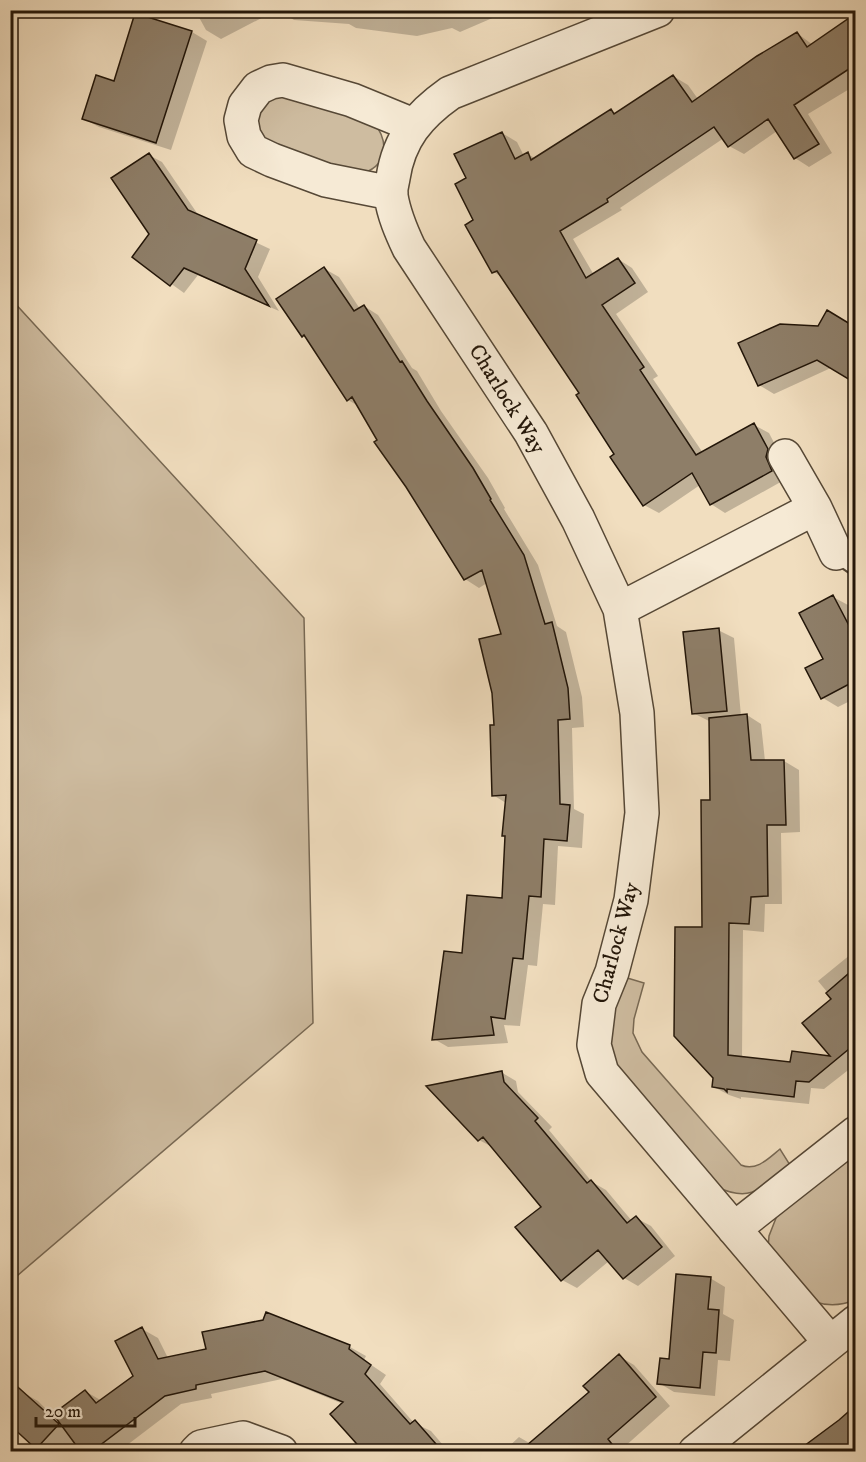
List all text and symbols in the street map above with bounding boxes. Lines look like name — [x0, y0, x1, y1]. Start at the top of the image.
street label: Charlock Way — [463, 339, 552, 459]
street label: Charlock Way — [587, 879, 645, 1007]
scale bar — [36, 1390, 135, 1428]
text: 20 m — [45, 1401, 81, 1423]

